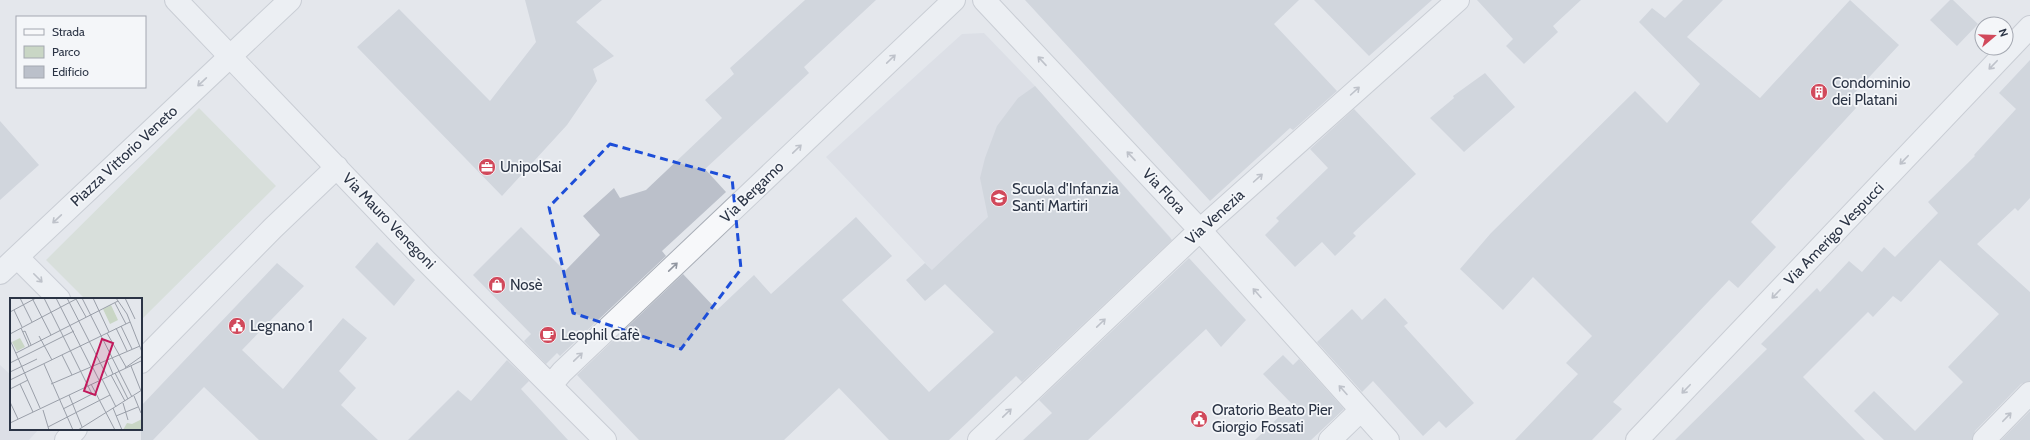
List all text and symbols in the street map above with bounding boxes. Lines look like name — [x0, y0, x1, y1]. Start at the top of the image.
legend — [16, 16, 146, 88]
north arrow — [1974, 16, 2014, 56]
text: Strada — [52, 24, 85, 39]
text: N — [1996, 27, 2011, 39]
text: Parco — [52, 44, 80, 59]
one-way arrow — [886, 55, 896, 64]
one-way arrow — [1037, 56, 1046, 67]
one-way arrow — [1989, 60, 1998, 71]
text: Edificio — [52, 64, 89, 79]
place label: Condominio dei Platani — [1832, 74, 1910, 109]
one-way arrow — [197, 77, 207, 87]
building icon: Condominio dei Platani — [1809, 82, 1829, 102]
one-way arrow — [1350, 87, 1361, 96]
street label: Piazza Vittorio Veneto — [67, 102, 181, 210]
one-way arrow — [792, 144, 802, 154]
one-way arrow — [1126, 151, 1136, 161]
one-way arrow — [1899, 155, 1909, 165]
office icon: UnipolSai — [477, 157, 497, 177]
street label: Via Bergamo — [717, 157, 787, 227]
place label: UnipolSai — [500, 158, 561, 176]
street label: Via Flora — [1139, 165, 1190, 218]
street label: Via Mauro Venegoni — [339, 169, 439, 273]
one-way arrow — [1253, 173, 1263, 182]
street label: Via Amerigo Vespucci — [1780, 179, 1888, 289]
place label: Scuola d'Infanzia Santi Martiri — [1012, 180, 1119, 215]
street label: Via Venezia — [1182, 185, 1249, 248]
school or university icon: Scuola d'Infanzia Santi Martiri — [989, 188, 1009, 208]
one-way arrow — [52, 215, 62, 224]
one-way arrow — [668, 262, 678, 272]
one-way arrow — [33, 273, 43, 283]
shop icon: Nosè — [487, 275, 507, 295]
place label: Nosè — [510, 276, 543, 294]
one-way arrow — [1252, 288, 1261, 298]
one-way arrow — [1772, 289, 1781, 299]
inset map — [10, 298, 142, 430]
public building icon: Legnano 1 — [227, 316, 247, 336]
place label: Legnano 1 — [250, 317, 313, 335]
one-way arrow — [1096, 318, 1106, 328]
cafe icon: Leophil Cafè — [538, 325, 558, 345]
place label: Leophil Cafè — [561, 326, 640, 344]
one-way arrow — [573, 352, 583, 362]
one-way arrow — [1681, 384, 1691, 394]
one-way arrow — [1338, 385, 1348, 395]
place label: Oratorio Beato Pier Giorgio Fossati — [1212, 401, 1333, 436]
one-way arrow — [1002, 408, 1012, 418]
public building icon: Oratorio Beato Pier Giorgio Fossati — [1189, 409, 1209, 429]
one-way arrow — [2002, 412, 2011, 422]

